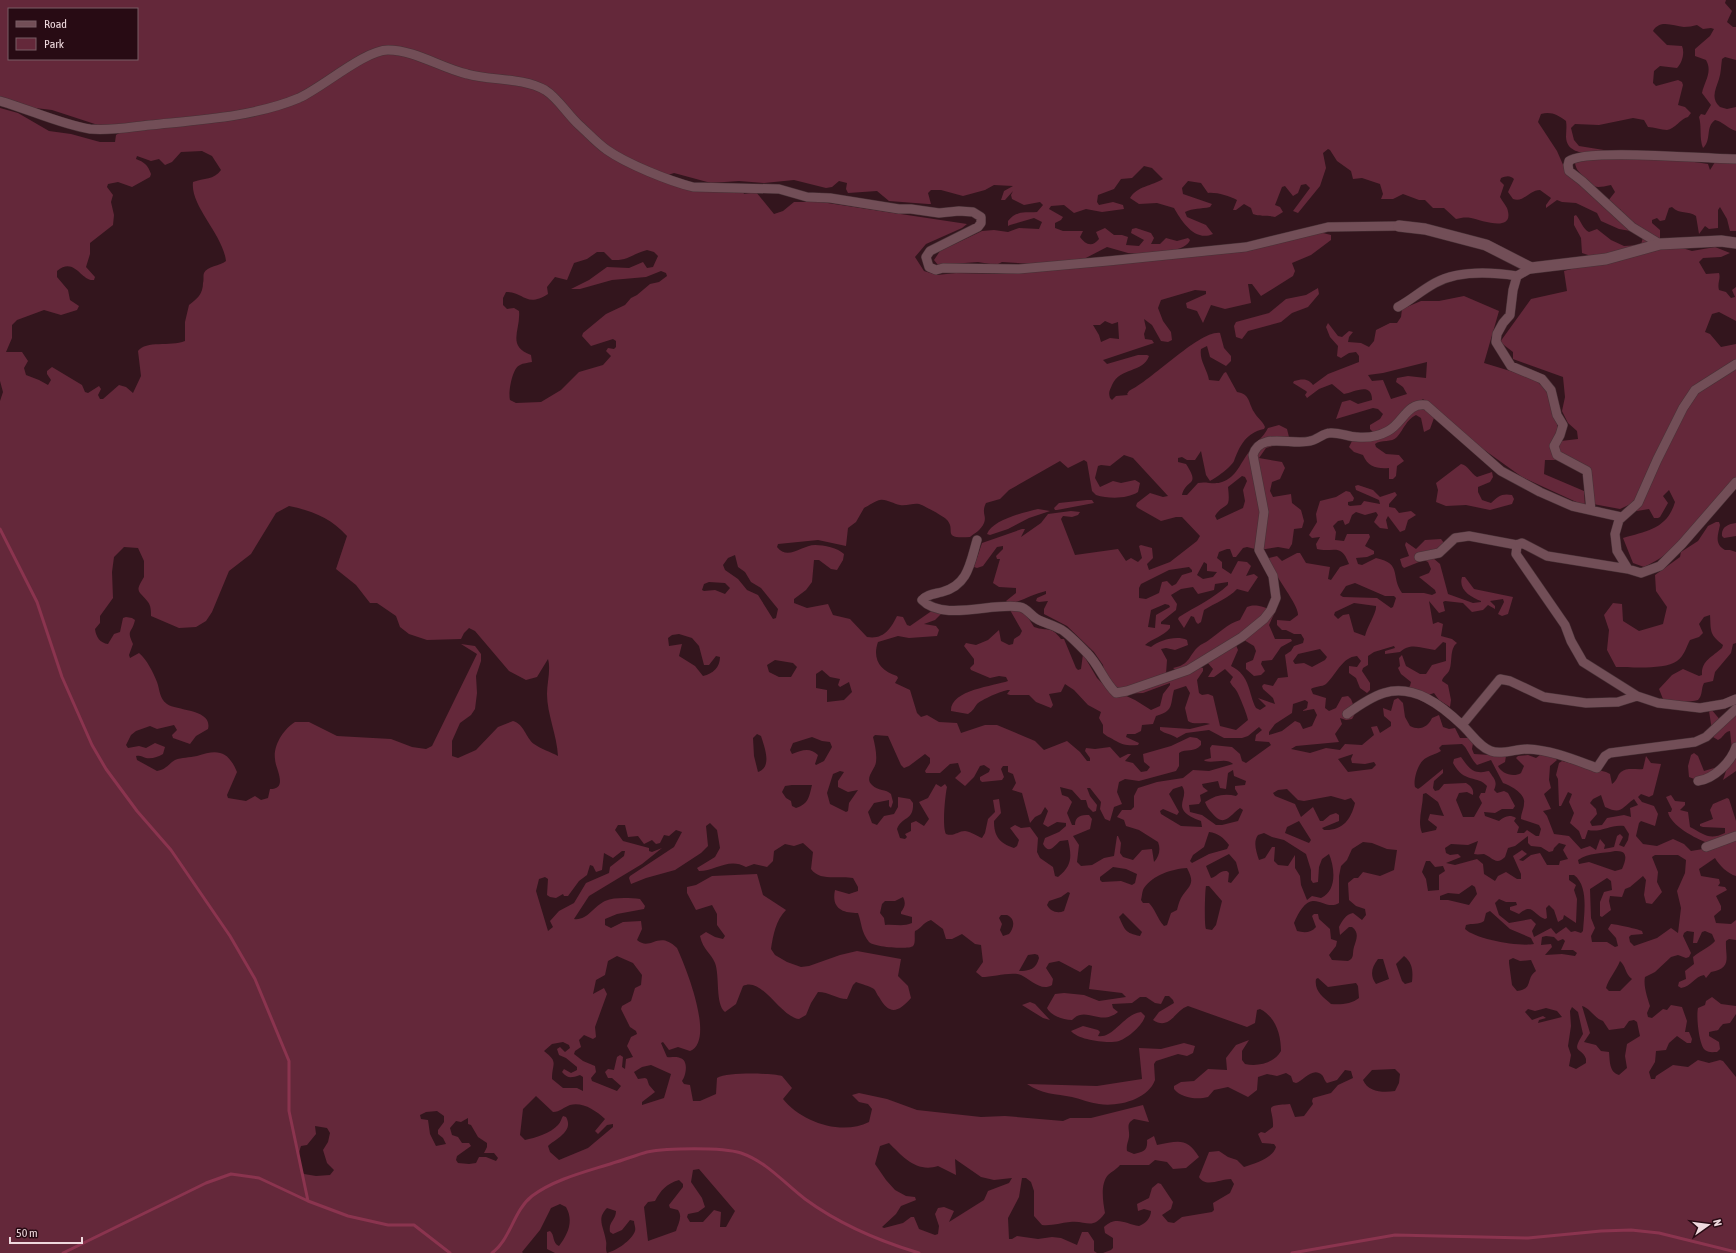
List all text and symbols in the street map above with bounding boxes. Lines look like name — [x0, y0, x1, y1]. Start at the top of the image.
legend — [8, 8, 138, 60]
text: Road — [44, 17, 67, 31]
text: Park — [44, 37, 65, 51]
north arrow — [1688, 1205, 1728, 1245]
text: N — [1711, 1218, 1724, 1227]
scale bar — [10, 1219, 82, 1245]
text: 50 m — [16, 1226, 38, 1240]

